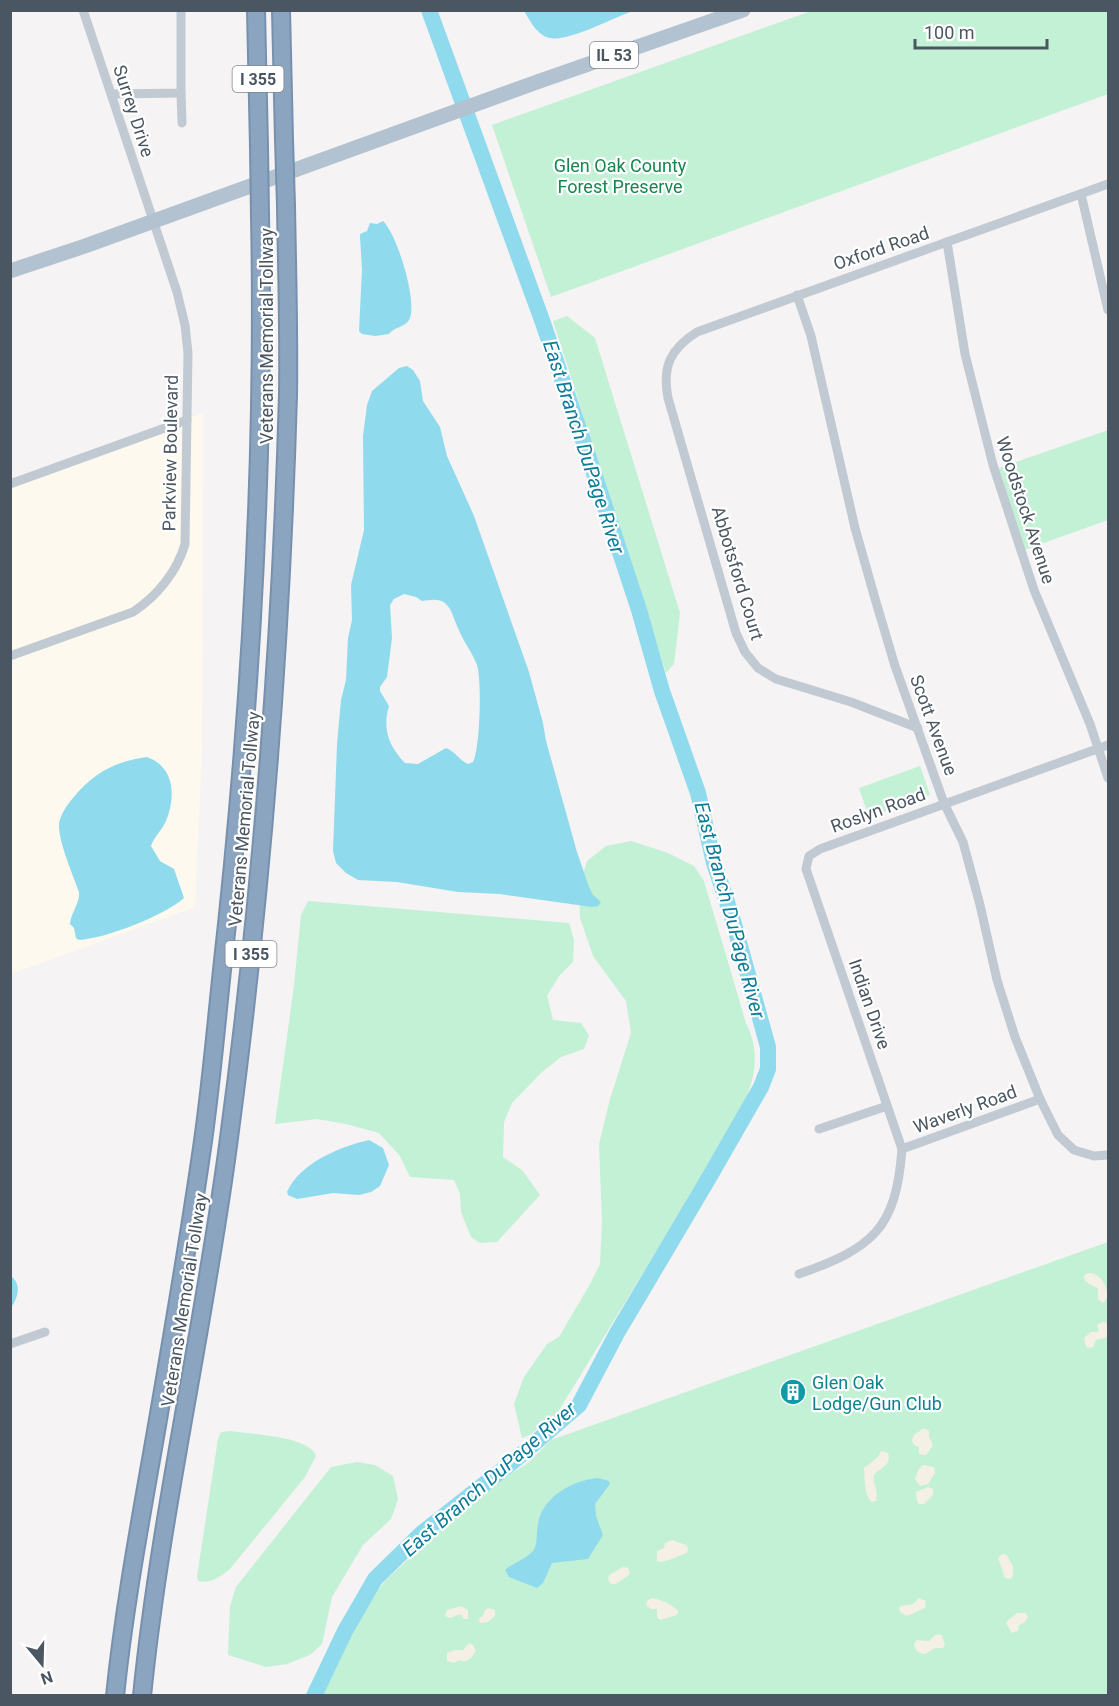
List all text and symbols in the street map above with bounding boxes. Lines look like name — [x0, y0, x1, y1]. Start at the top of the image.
scale bar — [915, 12, 1047, 50]
text: 100 m — [924, 22, 975, 43]
road number: IL 53 — [590, 42, 638, 68]
street label: Surrey Drive — [109, 62, 159, 160]
road number: I 355 — [232, 66, 284, 92]
park label: Glen Oak County Forest Preserve — [554, 155, 687, 197]
street label: Oxford Road — [830, 222, 932, 274]
street label: Veterans Memorial Tollway — [256, 228, 277, 444]
water label: East Branch DuPage River — [538, 337, 630, 558]
street label: Parkview Boulevard — [158, 375, 182, 531]
street label: Woodstock Avenue — [992, 434, 1060, 586]
street label: Abbotsford Court — [708, 504, 768, 643]
street label: Scott Avenue — [906, 672, 962, 778]
street label: Veterans Memorial Tollway — [224, 710, 264, 927]
street label: Roslyn Road — [828, 783, 928, 837]
water label: East Branch DuPage River — [690, 799, 771, 1022]
road number: I 355 — [226, 941, 276, 967]
street label: Indian Drive — [845, 956, 895, 1052]
street label: Waverly Road — [911, 1081, 1019, 1137]
street label: Veterans Memorial Tollway — [157, 1191, 211, 1408]
place label: Glen Oak Lodge/Gun Club — [812, 1372, 942, 1414]
building icon: Glen Oak Lodge/Gun Club — [778, 1377, 808, 1407]
water label: East Branch DuPage River — [397, 1396, 582, 1561]
north arrow — [12, 1634, 72, 1694]
text: N — [38, 1667, 55, 1689]

